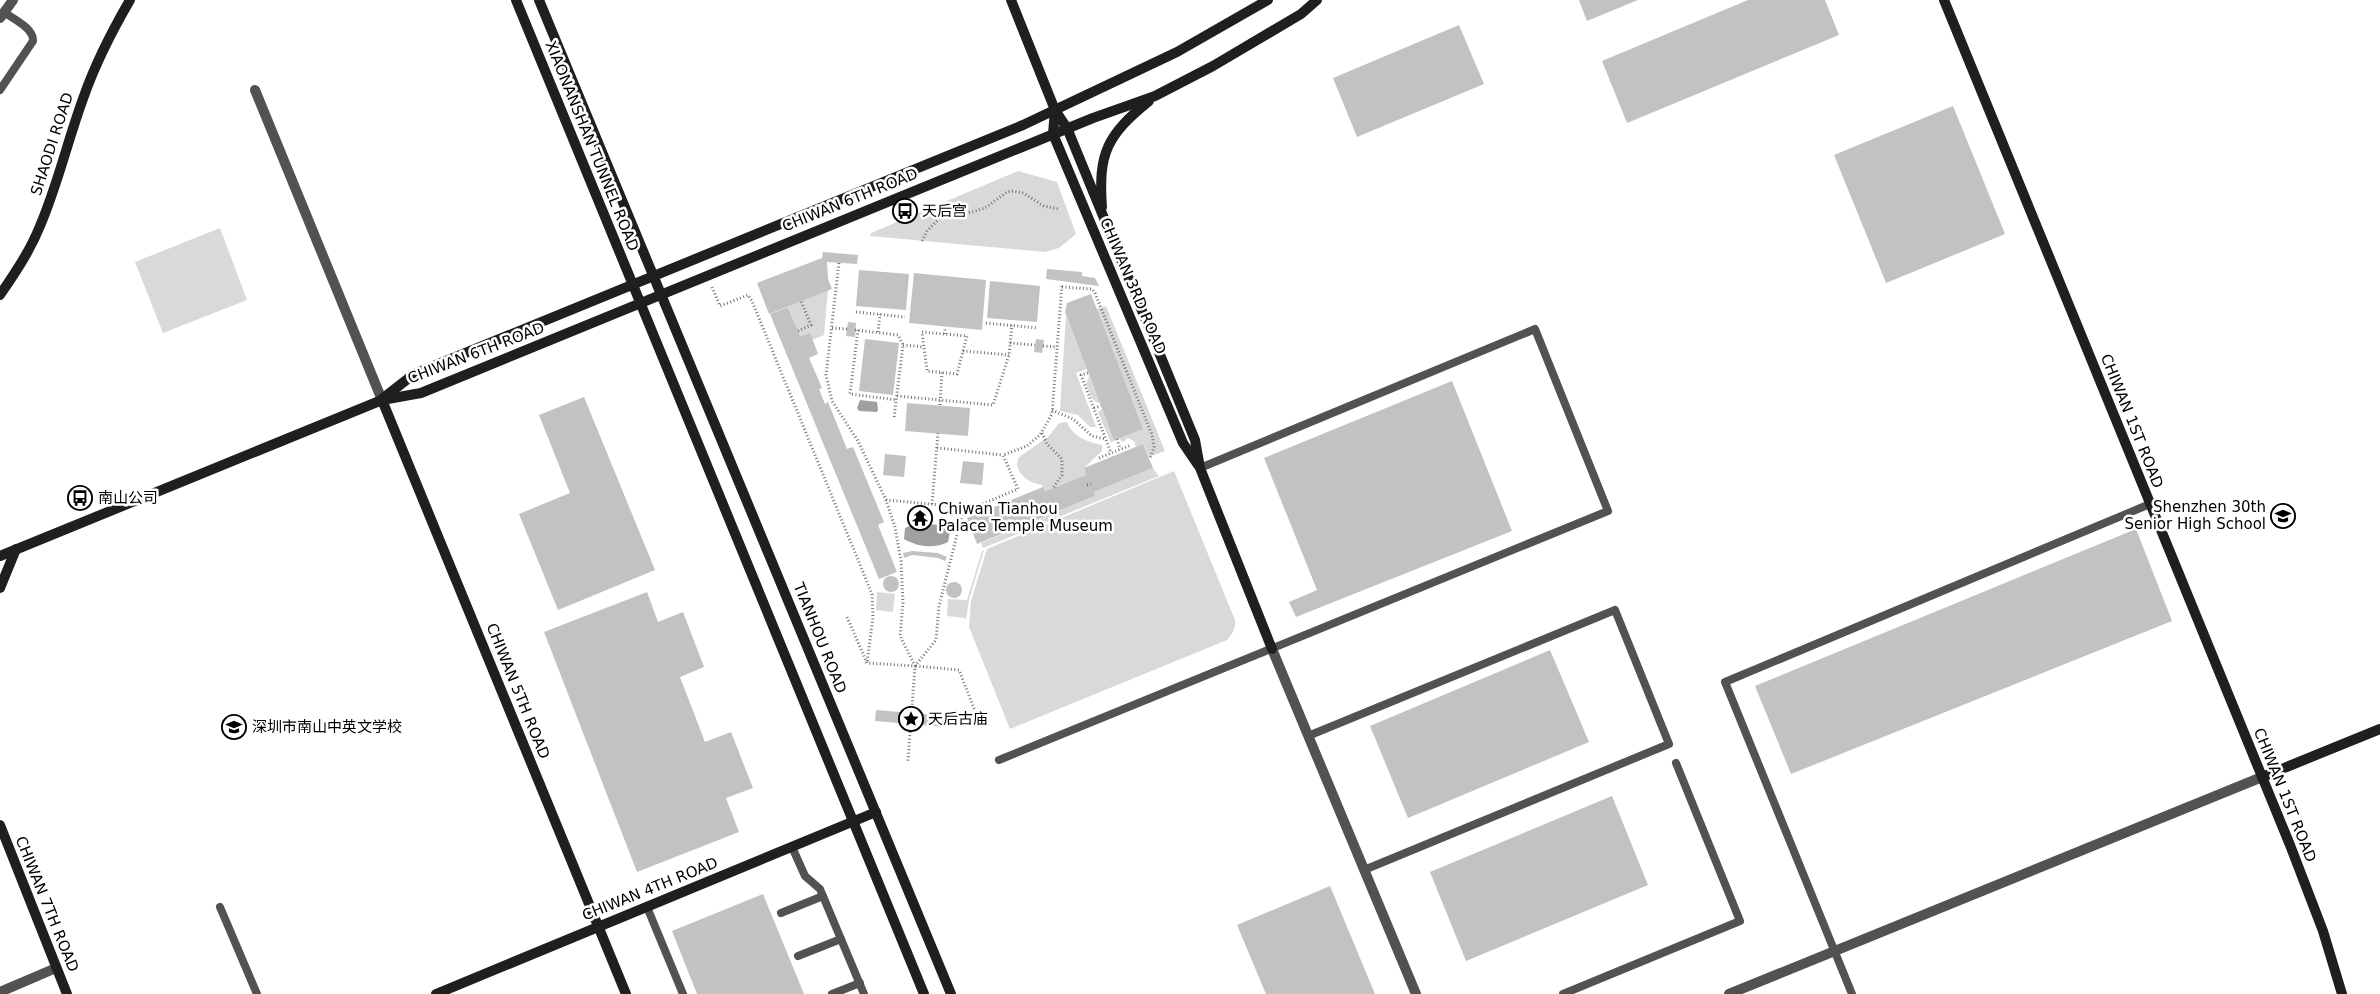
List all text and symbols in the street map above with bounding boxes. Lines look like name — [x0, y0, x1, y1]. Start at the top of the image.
street label: XIAONANSHAN TUNNEL ROAD — [541, 38, 643, 254]
street label: SHAODI ROAD — [27, 90, 77, 198]
street label: CHIWAN 6TH ROAD — [779, 165, 921, 235]
bus stop icon: 天后宫 — [892, 198, 918, 224]
place label: 天后宫 — [922, 202, 967, 220]
street label: CHIWAN 3RD ROAD — [1096, 215, 1170, 357]
street label: CHIWAN 6TH ROAD — [405, 319, 547, 387]
street label: CHIWAN 1ST ROAD — [2097, 351, 2167, 491]
bus stop icon: 南山公司 — [67, 485, 93, 511]
place label: 南山公司 — [98, 489, 158, 507]
place label: Shenzhen 30th Senior High School — [2124, 498, 2266, 533]
place label: Chiwan Tianhou Palace Temple Museum — [938, 500, 1113, 535]
school or university icon: Shenzhen 30th Senior High School — [2270, 503, 2296, 529]
temple icon: Chiwan Tianhou Palace Temple Museum — [907, 505, 933, 531]
street label: TIANHOU ROAD — [789, 579, 850, 696]
street label: CHIWAN 5TH ROAD — [483, 620, 553, 762]
place icon: 天后古庙 — [898, 706, 924, 732]
place label: 天后古庙 — [928, 710, 988, 728]
school or university icon: 深圳市南山中英文学校 — [221, 714, 247, 740]
place label: 深圳市南山中英文学校 — [252, 718, 402, 736]
street label: CHIWAN 1ST ROAD — [2250, 725, 2320, 865]
street label: CHIWAN 7TH ROAD — [12, 833, 82, 975]
street label: CHIWAN 4TH ROAD — [579, 854, 721, 924]

